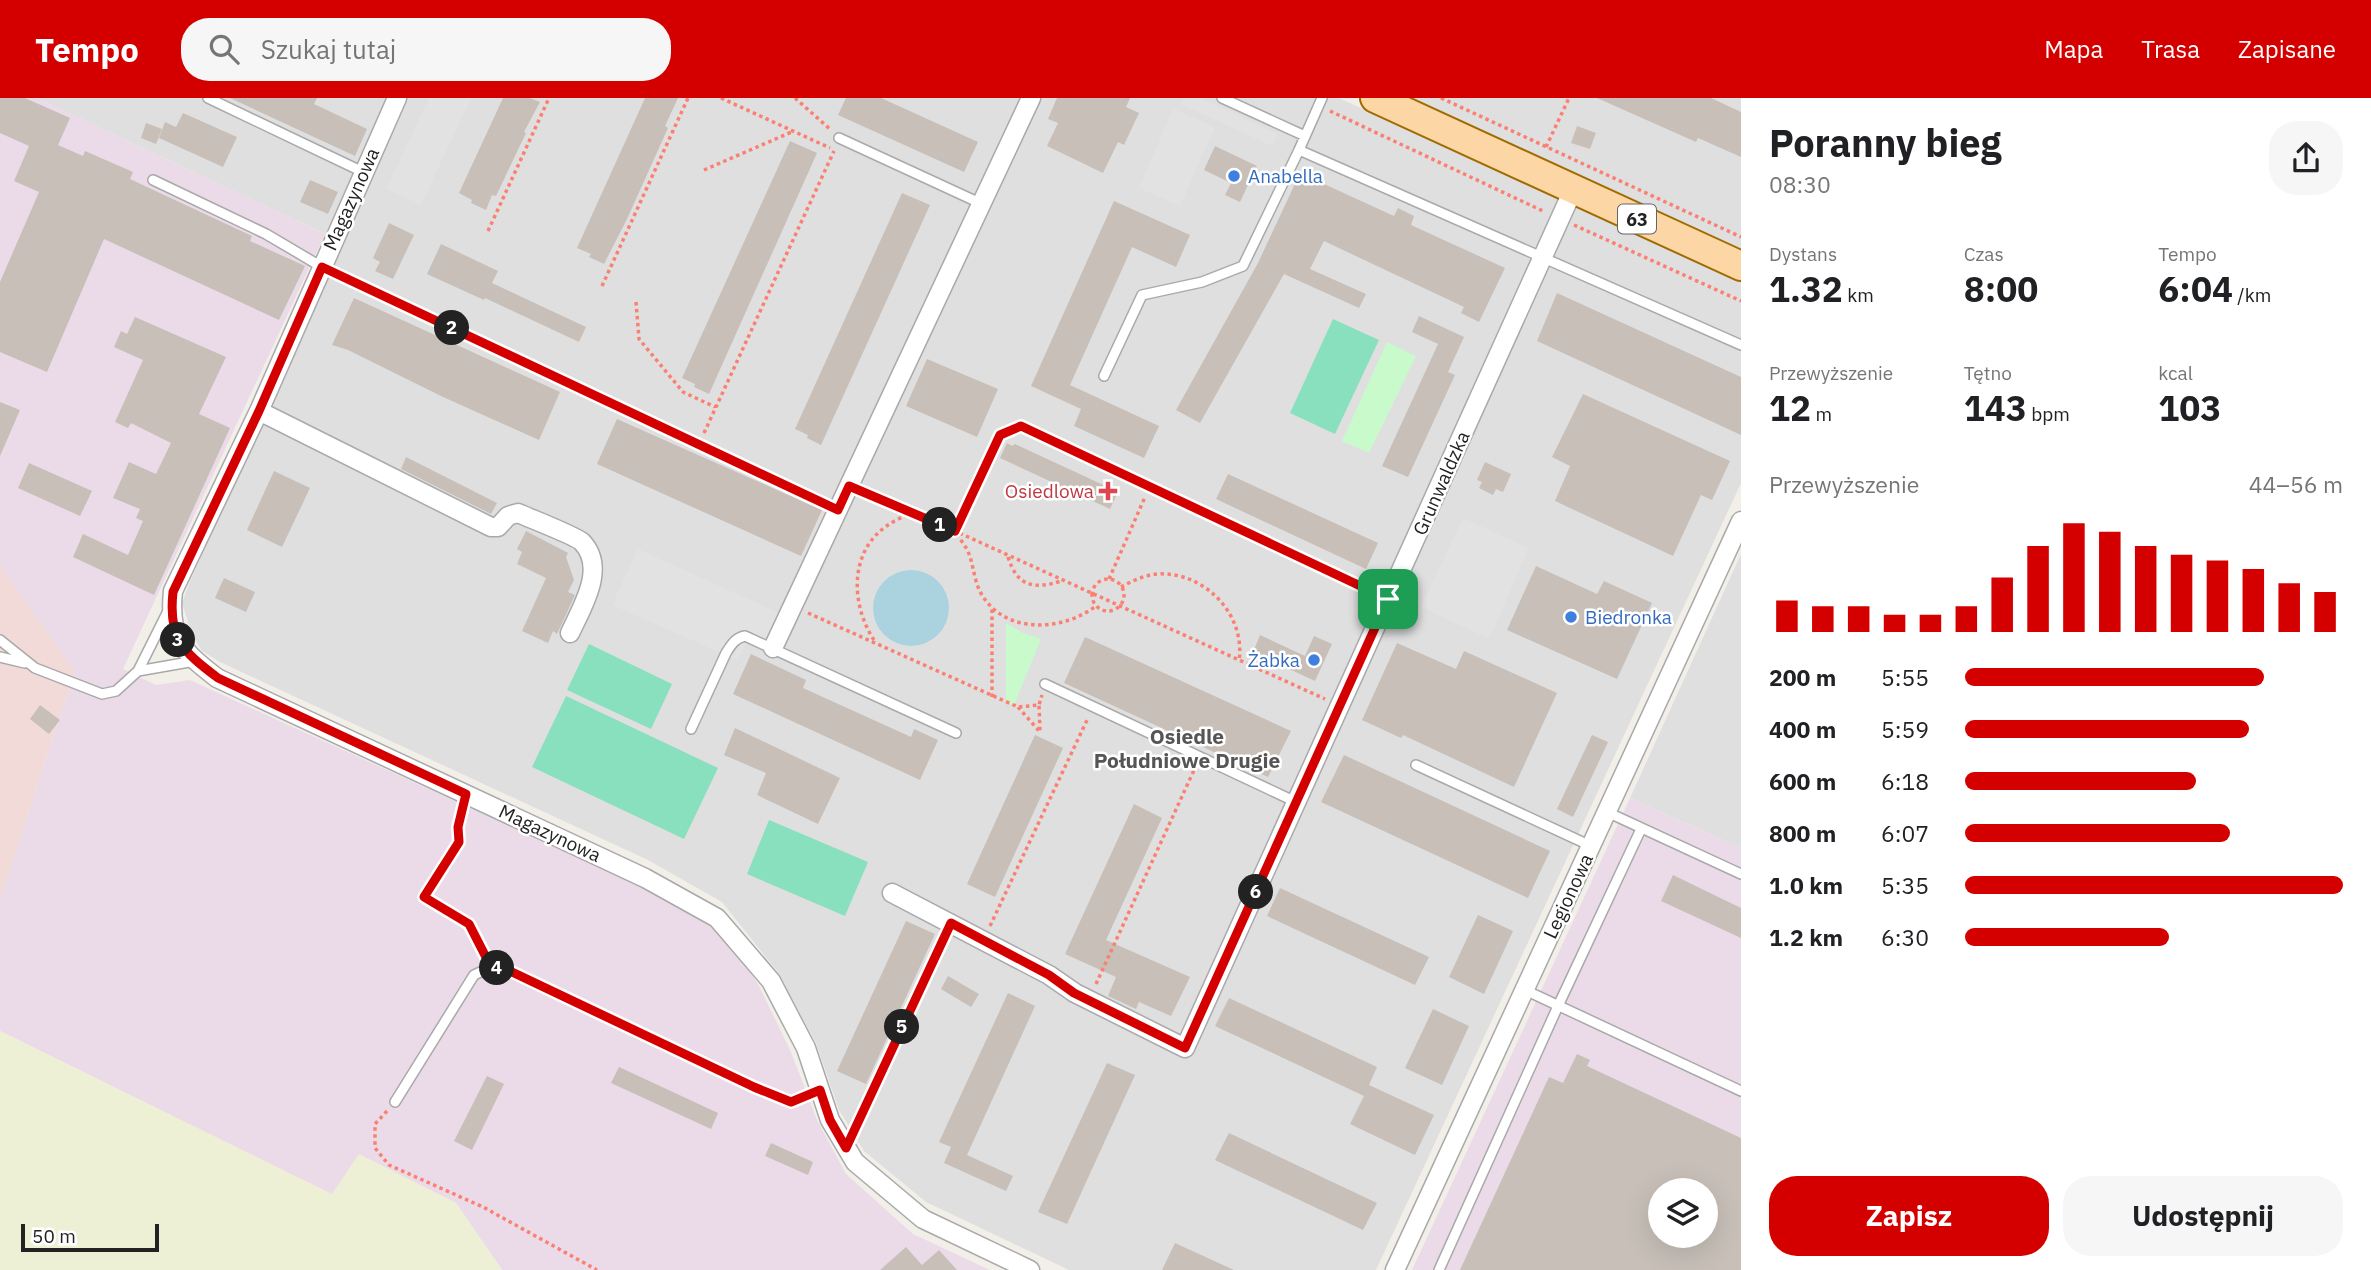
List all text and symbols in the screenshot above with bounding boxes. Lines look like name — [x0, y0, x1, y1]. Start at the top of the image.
search box — [181, 18, 671, 81]
text: Tempo — [35, 28, 139, 71]
icon: search — [205, 30, 243, 68]
text: Szukaj tutaj — [261, 32, 396, 66]
text: Mapa — [2044, 33, 2103, 65]
text: Trasa — [2141, 33, 2200, 65]
text: Zapisane — [2238, 33, 2336, 65]
text: Poranny bieg — [1769, 118, 2002, 167]
button: share — [2269, 121, 2343, 195]
street label: Magazynowa — [318, 144, 384, 254]
place label: Anabella — [1248, 164, 1323, 188]
marker: Anabella — [1226, 168, 1242, 184]
text: 08:30 — [1769, 169, 1831, 199]
road number: 63 — [1618, 204, 1656, 234]
text: Dystans — [1769, 242, 1837, 266]
text: Czas — [1964, 242, 2004, 266]
text: Tempo — [2158, 242, 2217, 266]
text: 1.32 — [1769, 266, 1843, 312]
text: 8:00 — [1964, 266, 2038, 312]
text: 6:04 — [2158, 266, 2233, 312]
text: km — [1843, 283, 1874, 307]
text: /km — [2233, 283, 2271, 307]
pin: 2 — [434, 310, 470, 345]
text: 2 — [446, 315, 457, 339]
text: Przewyższenie — [1769, 361, 1893, 385]
text: Tętno — [1964, 361, 2012, 385]
text: kcal — [2158, 361, 2193, 385]
text: 12 — [1769, 385, 1811, 431]
text: 143 — [1964, 385, 2027, 431]
text: 103 — [2158, 385, 2221, 431]
text: m — [1811, 402, 1832, 426]
text: bpm — [2027, 402, 2070, 426]
street label: Grunwaldzka — [1407, 427, 1475, 539]
text: Przewyższenie — [1769, 469, 1919, 499]
text: 44–56 m — [2249, 469, 2343, 499]
place label: Osiedlowa — [1005, 479, 1094, 503]
marker: Osiedlowa — [1100, 483, 1116, 499]
pin: 1 — [922, 508, 958, 542]
text: 1 — [934, 512, 945, 536]
pin — [1358, 569, 1418, 629]
icon: arrive — [1369, 580, 1407, 618]
place label: Biedronka — [1585, 605, 1672, 629]
marker: Biedronka — [1563, 609, 1579, 625]
pin: 3 — [160, 622, 196, 658]
text: 3 — [172, 627, 183, 651]
place label: Żabka — [1248, 648, 1300, 672]
marker: Żabka — [1306, 652, 1322, 668]
text: 200 m — [1769, 662, 1836, 692]
text: 5:55 — [1881, 662, 1929, 692]
text: 400 m — [1769, 714, 1836, 744]
text: 5:59 — [1881, 714, 1929, 744]
district label: Osiedle Południowe Drugie — [1094, 722, 1280, 774]
text: 600 m — [1769, 766, 1836, 796]
text: 6:18 — [1881, 766, 1929, 796]
street label: Magazynowa — [495, 799, 605, 867]
text: 800 m — [1769, 818, 1836, 848]
text: 6:07 — [1881, 818, 1929, 848]
street label: Legionowa — [1538, 850, 1598, 942]
text: 1.0 km — [1769, 870, 1843, 900]
text: 5:35 — [1881, 870, 1929, 900]
pin: 6 — [1238, 874, 1274, 910]
text: 6 — [1250, 879, 1261, 903]
text: 1.2 km — [1769, 922, 1843, 952]
text: 6:30 — [1881, 922, 1929, 952]
pin: 4 — [480, 950, 514, 986]
text: 4 — [491, 955, 502, 979]
pin: 5 — [884, 1010, 920, 1044]
text: 5 — [896, 1014, 907, 1038]
button: Zapisz — [1769, 1176, 2049, 1256]
button: Udostępnij — [2063, 1176, 2343, 1256]
map controls — [1648, 1178, 1718, 1248]
button: layers — [1648, 1178, 1718, 1248]
scale bar — [21, 1221, 159, 1253]
text: 50 m — [32, 1224, 76, 1248]

